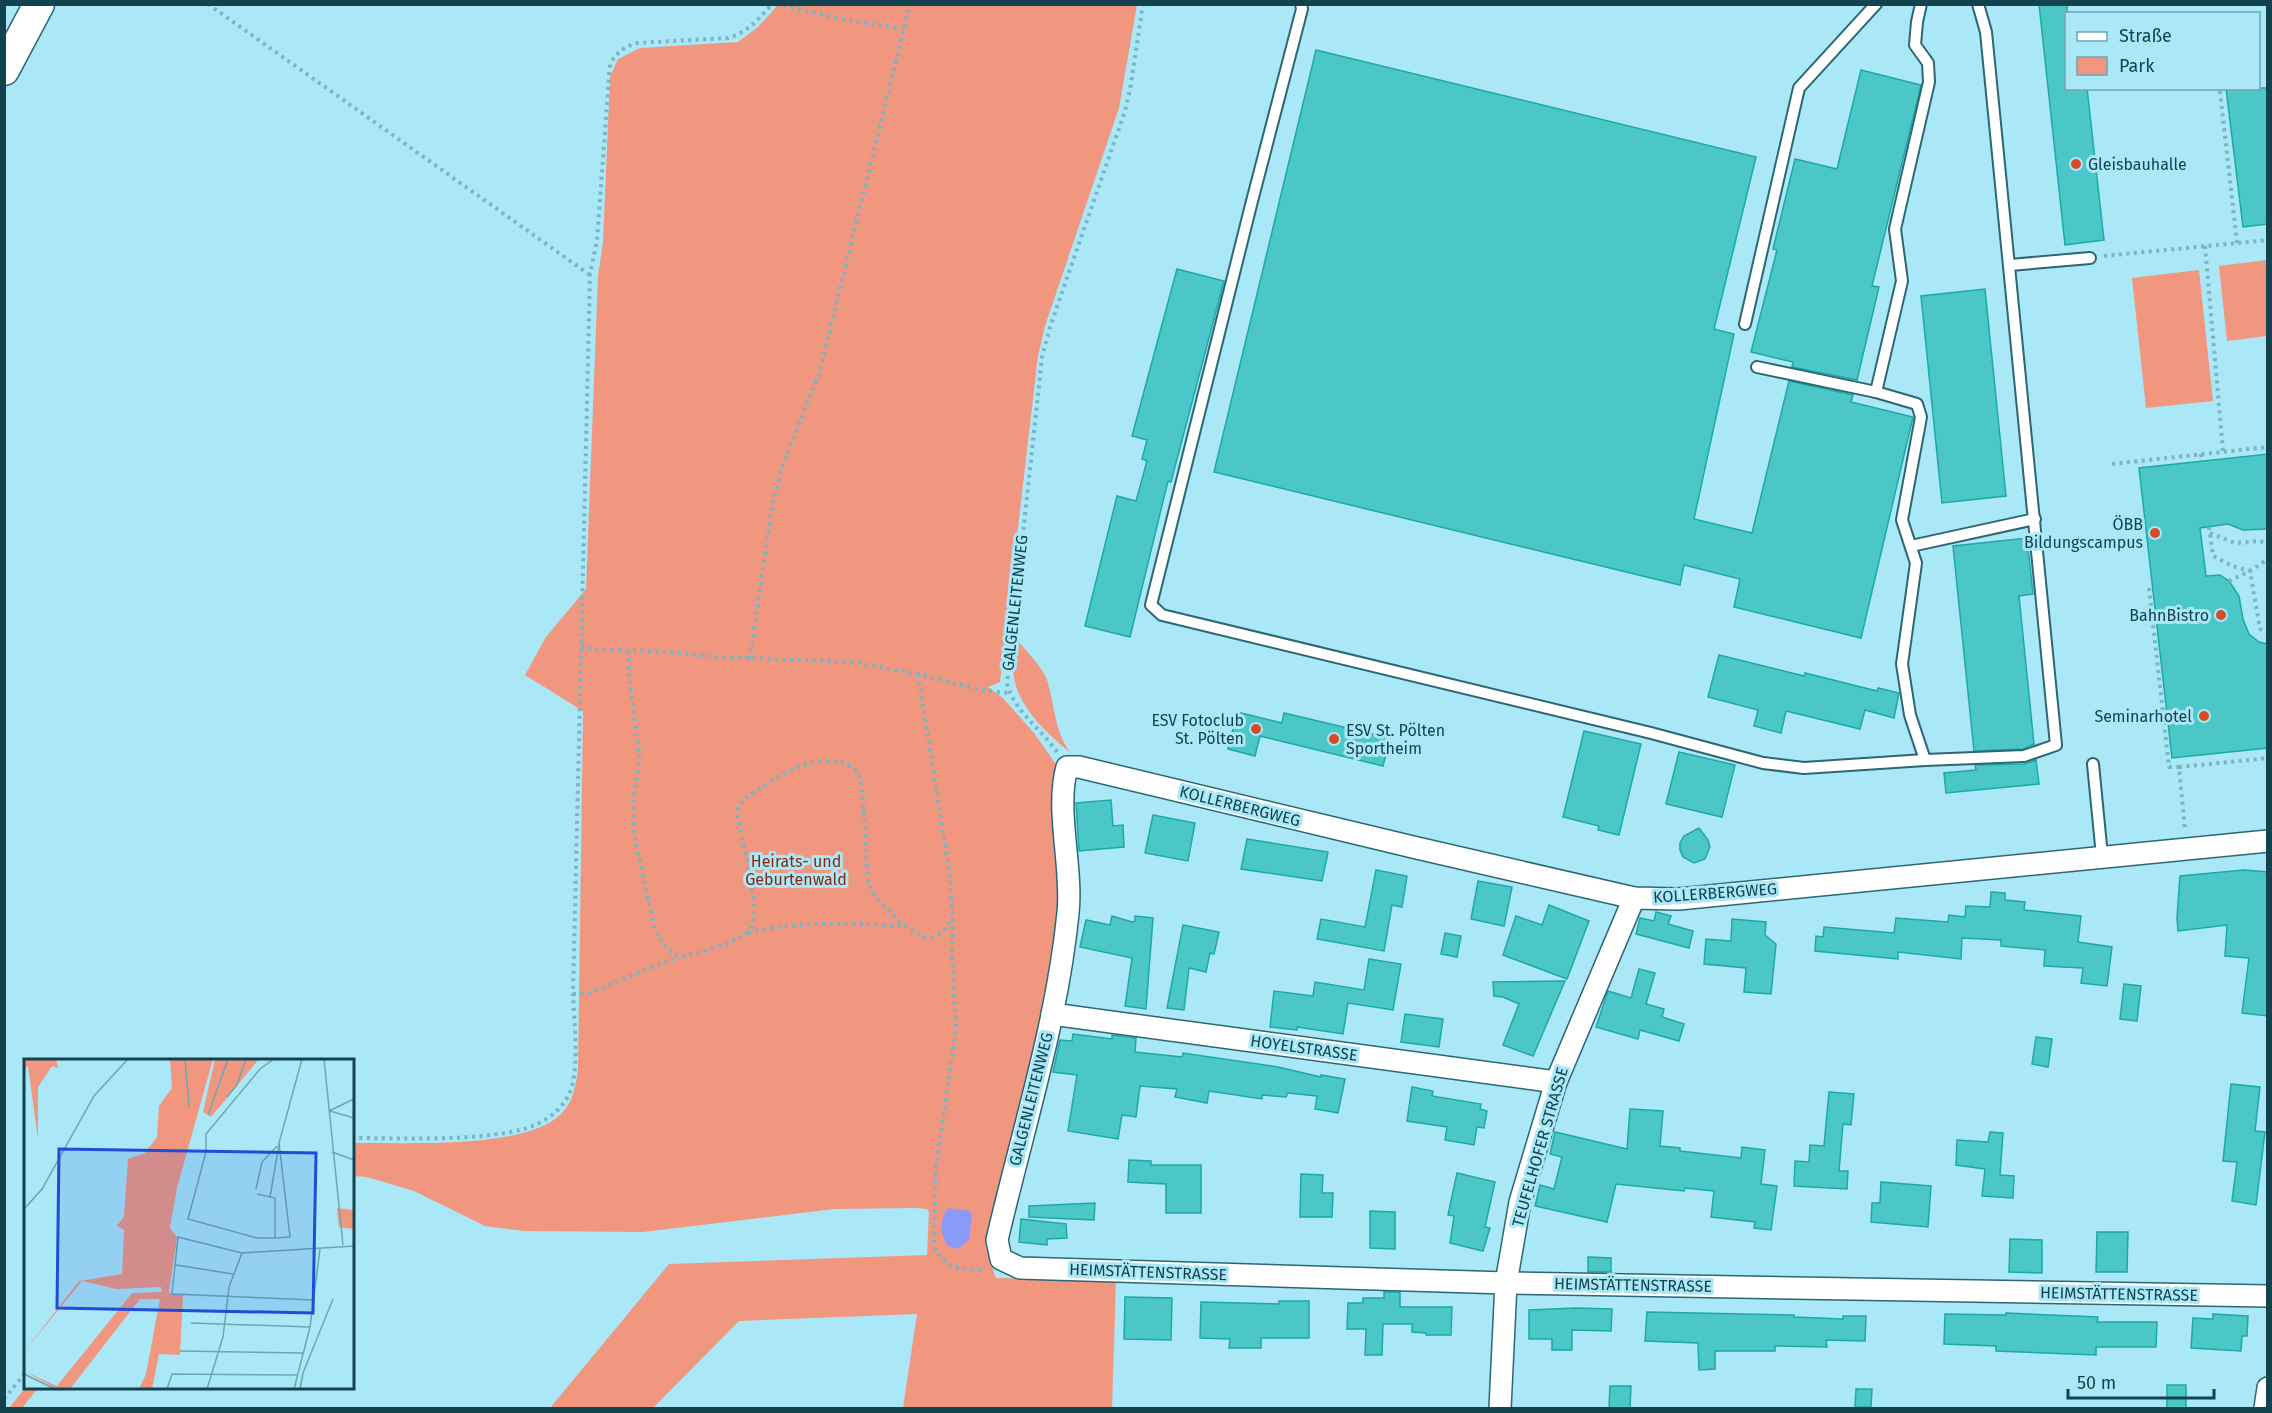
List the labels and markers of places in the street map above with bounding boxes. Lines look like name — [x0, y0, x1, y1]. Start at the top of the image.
place label: Gleisbauhalle — [2088, 155, 2187, 174]
marker: Gleisbauhalle — [2069, 157, 2083, 171]
place label: ÖBB Bildungscampus — [2024, 515, 2143, 552]
marker: ÖBB Bildungscampus — [2148, 526, 2162, 540]
place label: BahnBistro — [2129, 606, 2209, 625]
marker: BahnBistro — [2214, 608, 2228, 622]
place label: Seminarhotel — [2094, 707, 2192, 726]
marker: Seminarhotel — [2197, 709, 2211, 723]
place label: ESV Fotoclub St. Pölten — [1151, 711, 1244, 748]
place label: ESV St. Pölten Sportheim — [1346, 721, 1445, 758]
marker: ESV Fotoclub St. Pölten — [1249, 722, 1263, 736]
marker: ESV St. Pölten Sportheim — [1327, 732, 1341, 746]

